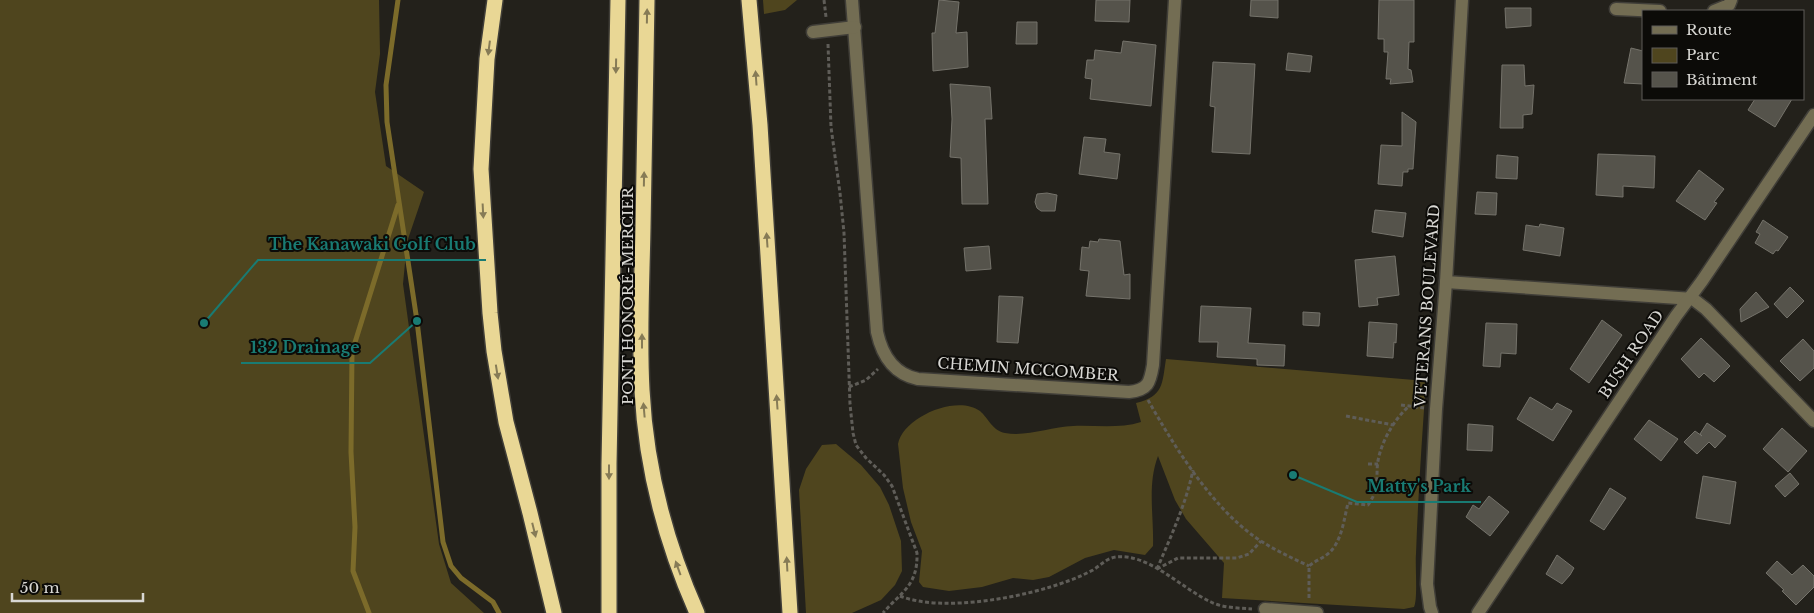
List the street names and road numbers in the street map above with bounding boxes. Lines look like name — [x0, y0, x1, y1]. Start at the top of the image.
street label: PONT HONORÉ-MERCIER — [618, 186, 637, 405]
street label: VETERANS BOULEVARD — [1410, 204, 1444, 409]
street label: BUSH ROAD — [1595, 306, 1667, 402]
street label: CHEMIN MCCOMBER — [937, 353, 1121, 385]

